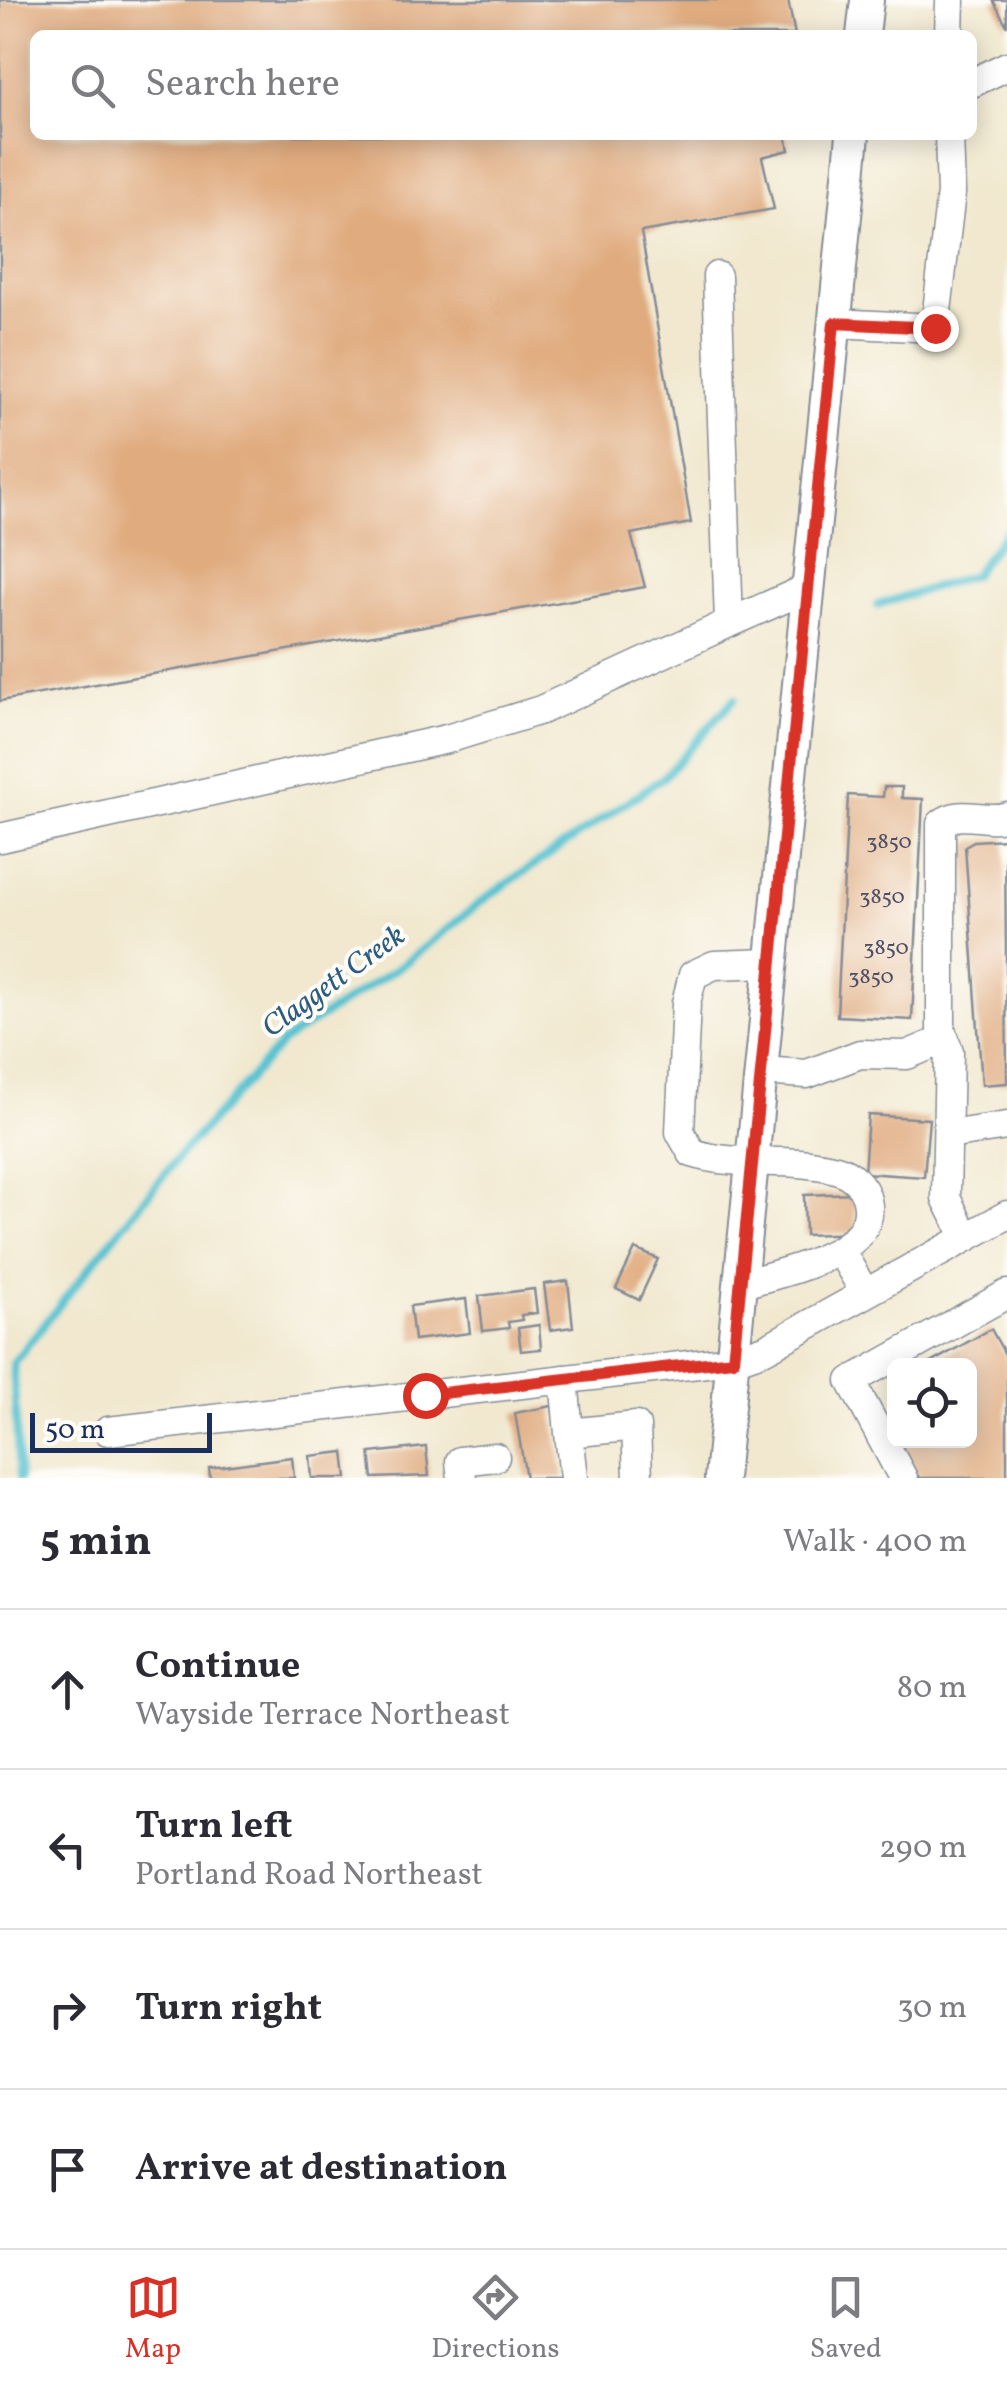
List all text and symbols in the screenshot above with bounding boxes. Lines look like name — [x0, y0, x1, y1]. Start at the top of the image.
search box — [30, 30, 977, 140]
icon: search — [65, 58, 120, 113]
text: Search here — [145, 59, 340, 112]
route end — [913, 306, 959, 352]
house number: 3850 — [866, 827, 912, 858]
house number: 3850 — [859, 882, 905, 913]
water label: Claggett Creek — [254, 916, 414, 1048]
house number: 3850 — [863, 933, 909, 964]
house number: 3850 — [848, 962, 894, 993]
map controls — [887, 1358, 977, 1448]
button: locate — [887, 1358, 977, 1448]
route start — [403, 1373, 449, 1419]
scale bar — [30, 1408, 212, 1452]
text: 50 m — [45, 1411, 105, 1450]
text: 5 min — [40, 1514, 152, 1573]
text: Walk · 400 m — [783, 1521, 967, 1565]
text: Continue — [135, 1641, 300, 1694]
icon: ahead — [40, 1662, 95, 1717]
text: 80 m — [897, 1667, 967, 1711]
text: Wayside Terrace Northeast — [135, 1694, 510, 1738]
text: Turn left — [135, 1801, 292, 1854]
icon: left — [40, 1822, 95, 1877]
text: 290 m — [879, 1827, 967, 1871]
text: Portland Road Northeast — [135, 1854, 483, 1898]
icon: right — [40, 1982, 95, 2037]
text: Turn right — [135, 1983, 322, 2036]
text: 30 m — [897, 1987, 967, 2031]
icon: arrive — [40, 2142, 95, 2197]
text: Arrive at destination — [135, 2143, 508, 2196]
tab: Map — [125, 2270, 181, 2369]
tab: Directions — [431, 2270, 560, 2369]
tab: Saved — [810, 2270, 882, 2369]

